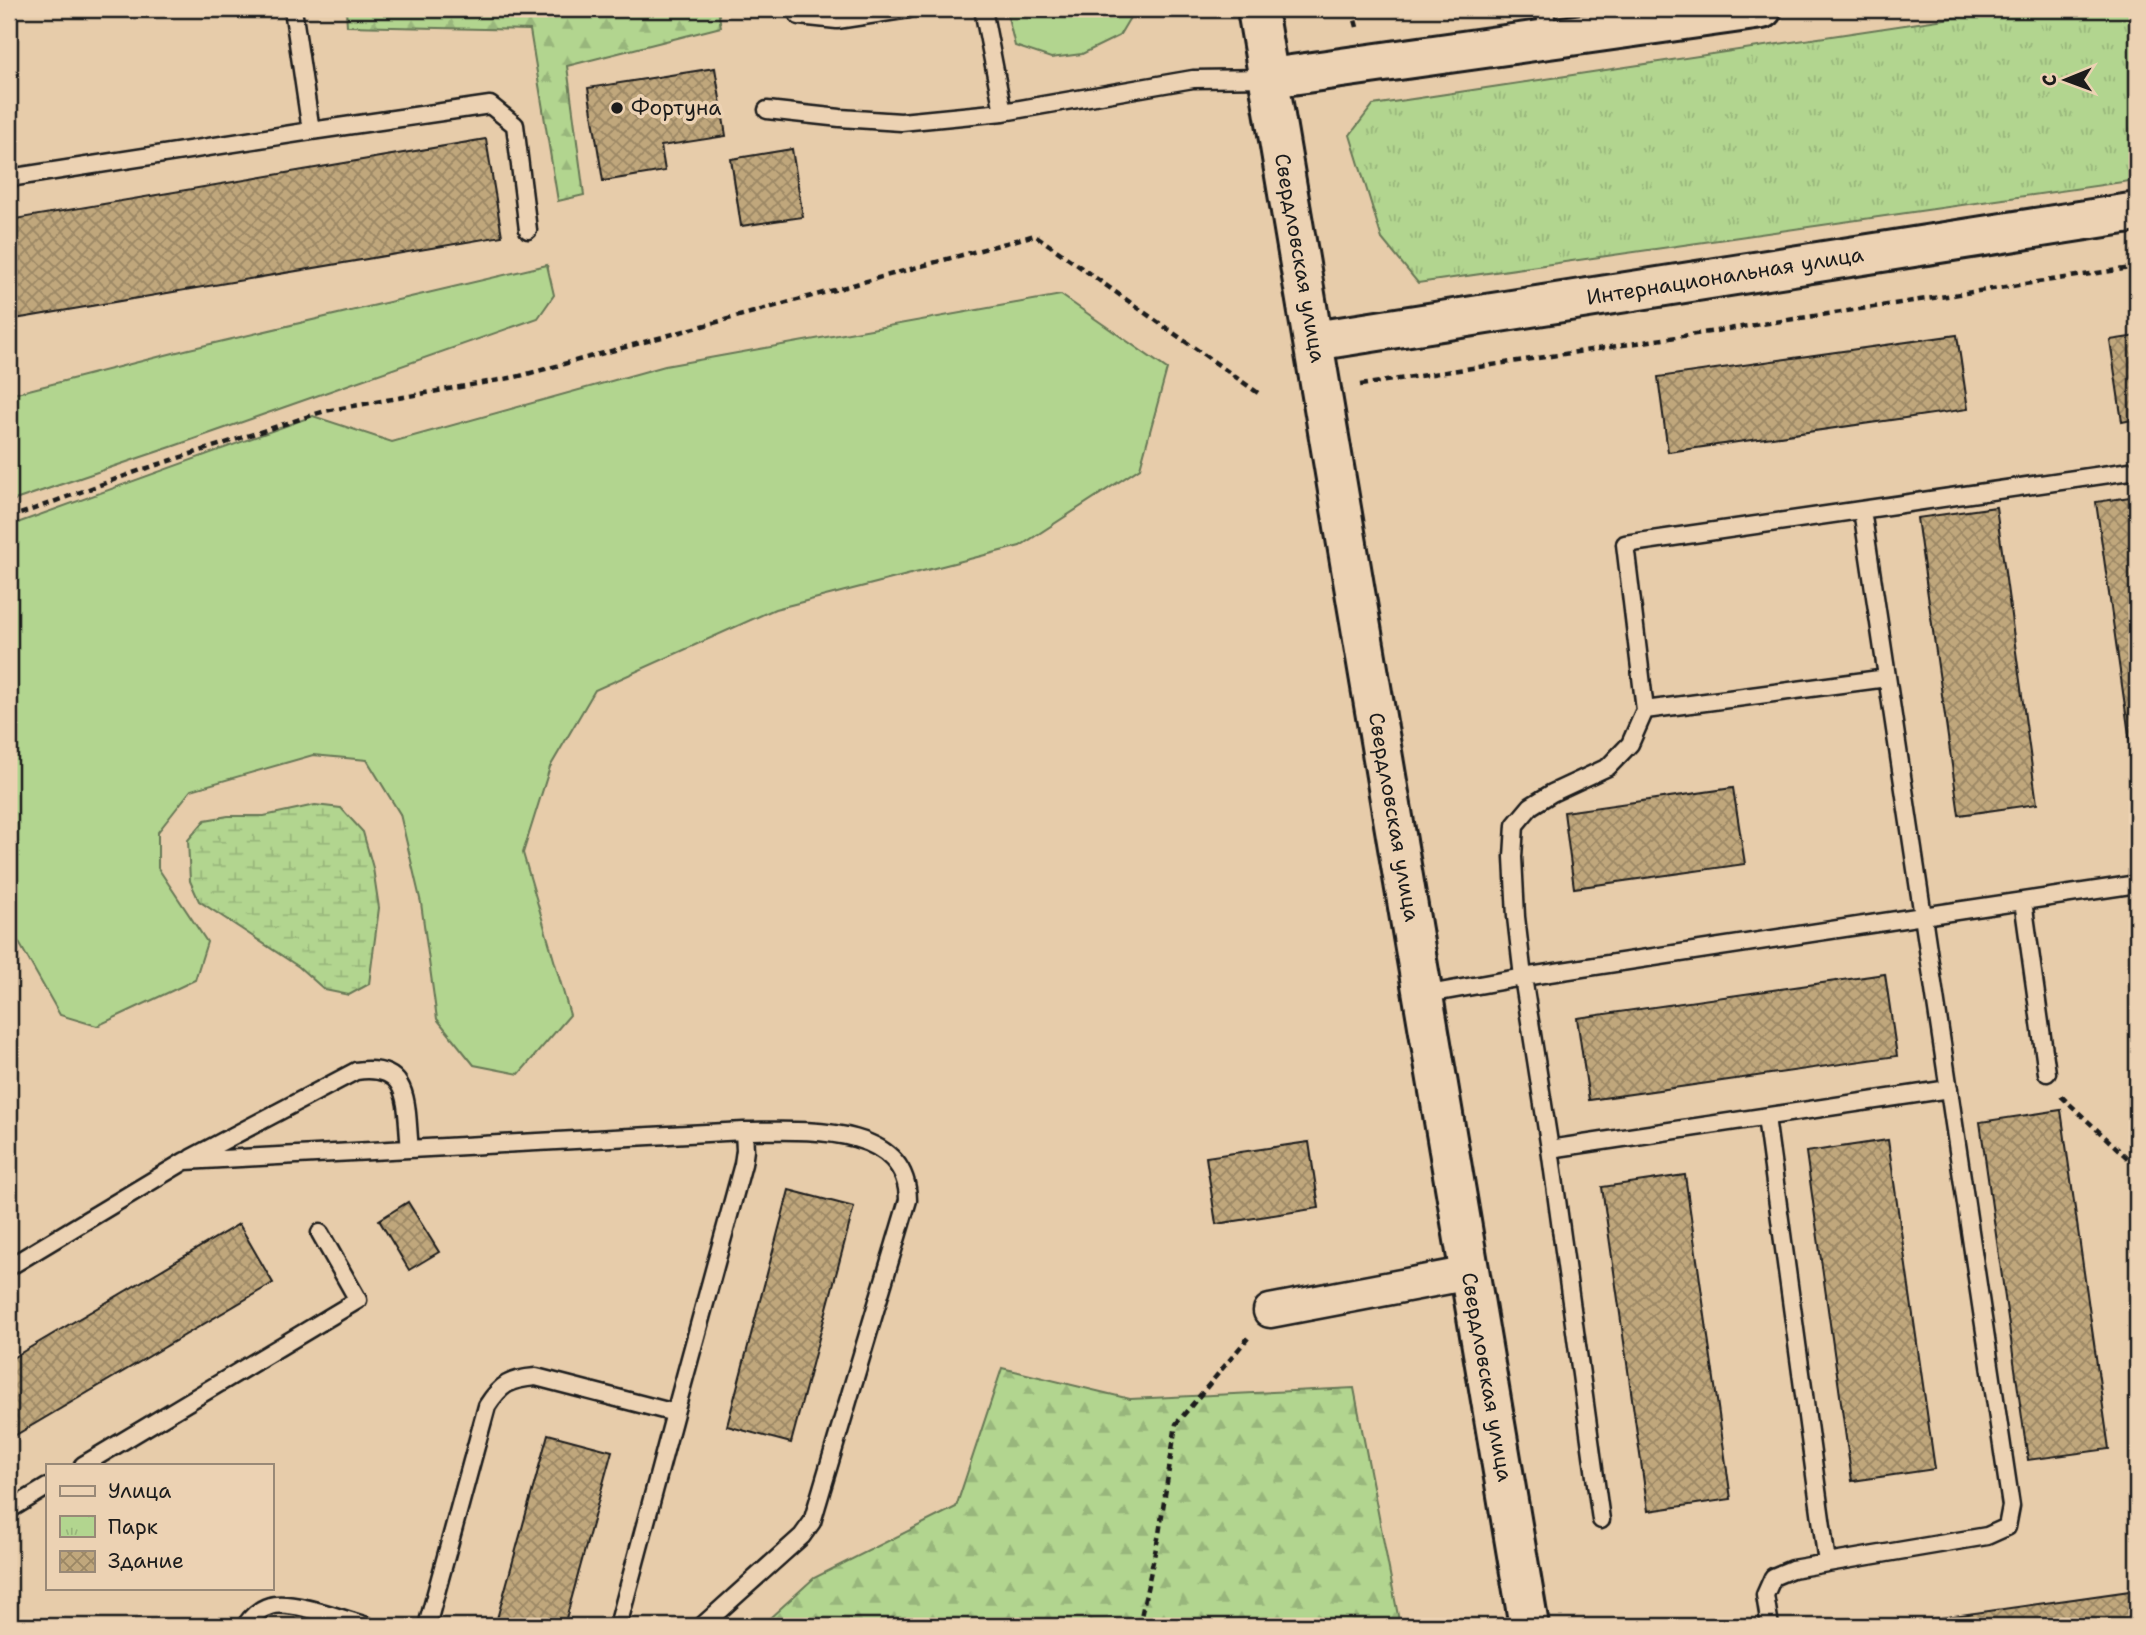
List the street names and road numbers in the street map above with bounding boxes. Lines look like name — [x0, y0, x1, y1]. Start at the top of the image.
street label: Свердловская улица — [1268, 151, 1332, 365]
street label: Интернациональная улица — [1584, 240, 1866, 312]
street label: Свердловская улица — [1362, 710, 1426, 924]
street label: Свердловская улица — [1455, 1270, 1519, 1484]

